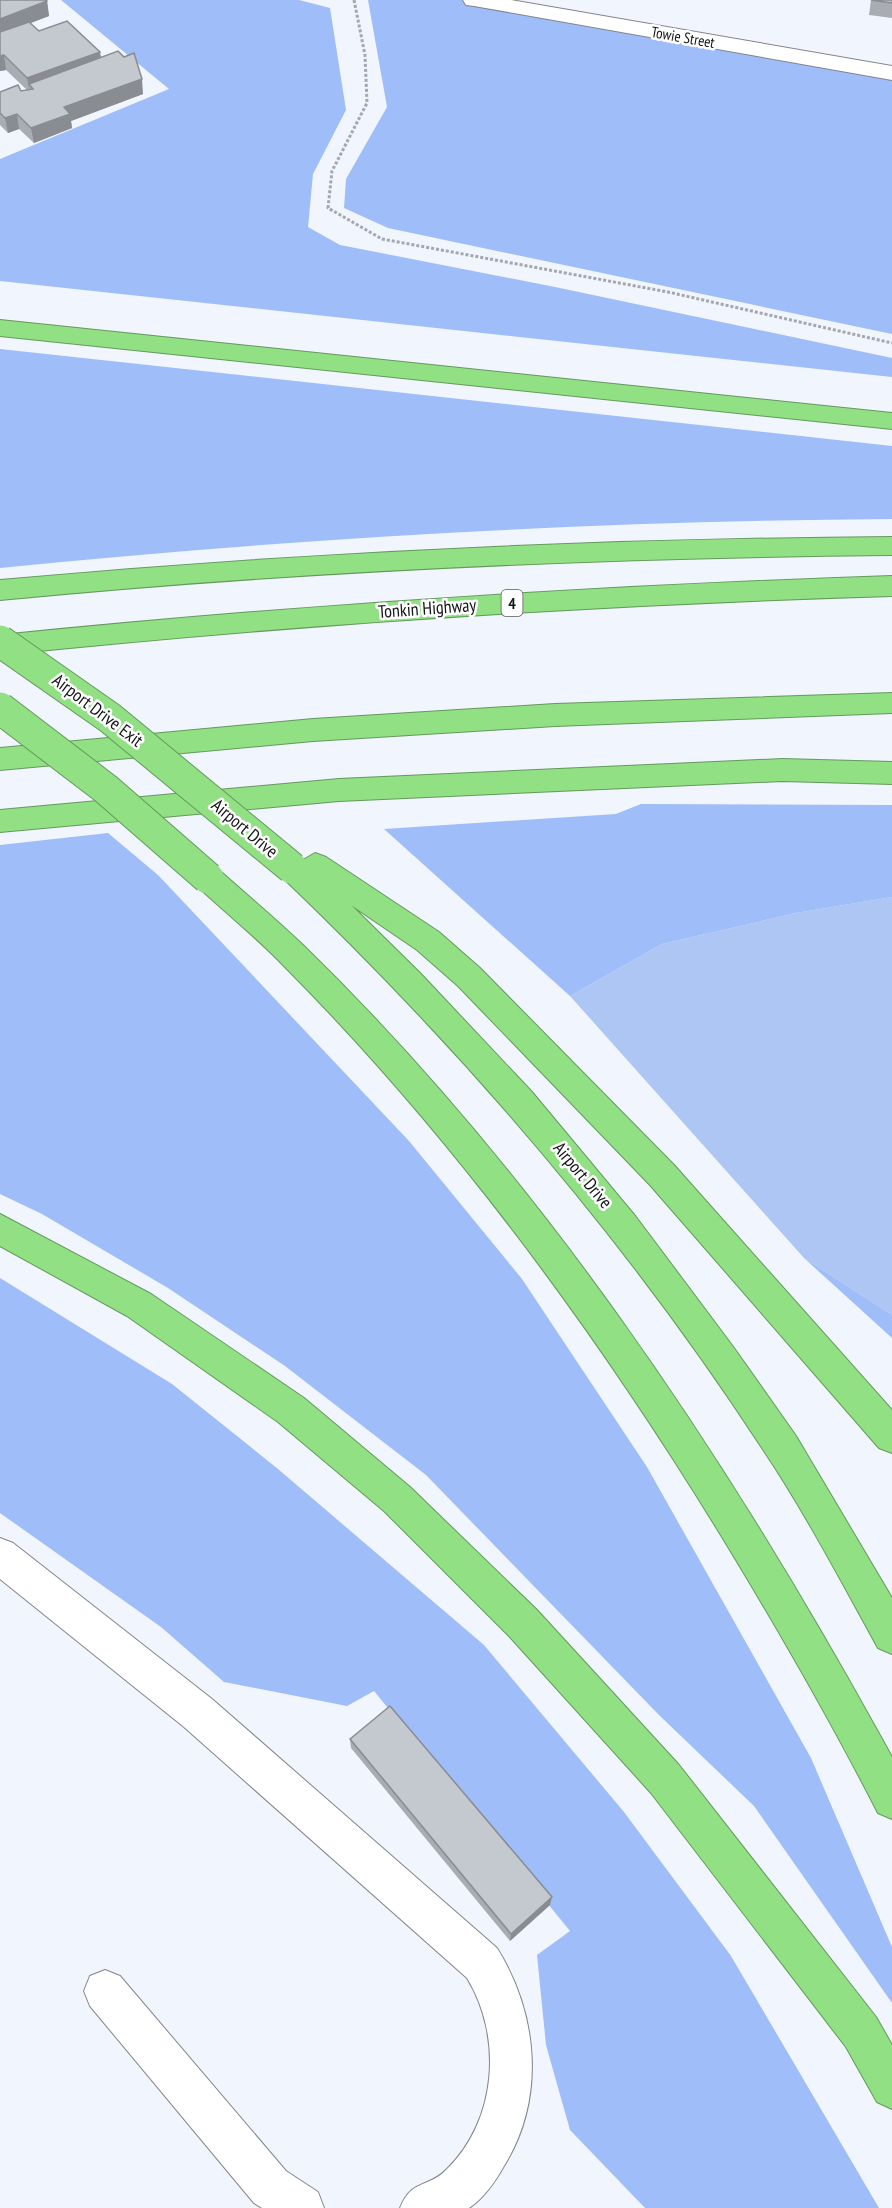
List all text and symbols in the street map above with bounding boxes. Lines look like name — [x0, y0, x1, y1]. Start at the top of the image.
street label: Towie Street — [650, 22, 716, 52]
road number: 4 — [502, 590, 522, 616]
street label: Tonkin Highway — [377, 593, 477, 623]
street label: Airport Drive Exit — [48, 668, 148, 752]
street label: Airport Drive — [207, 794, 283, 862]
street label: Airport Drive — [549, 1137, 617, 1213]

